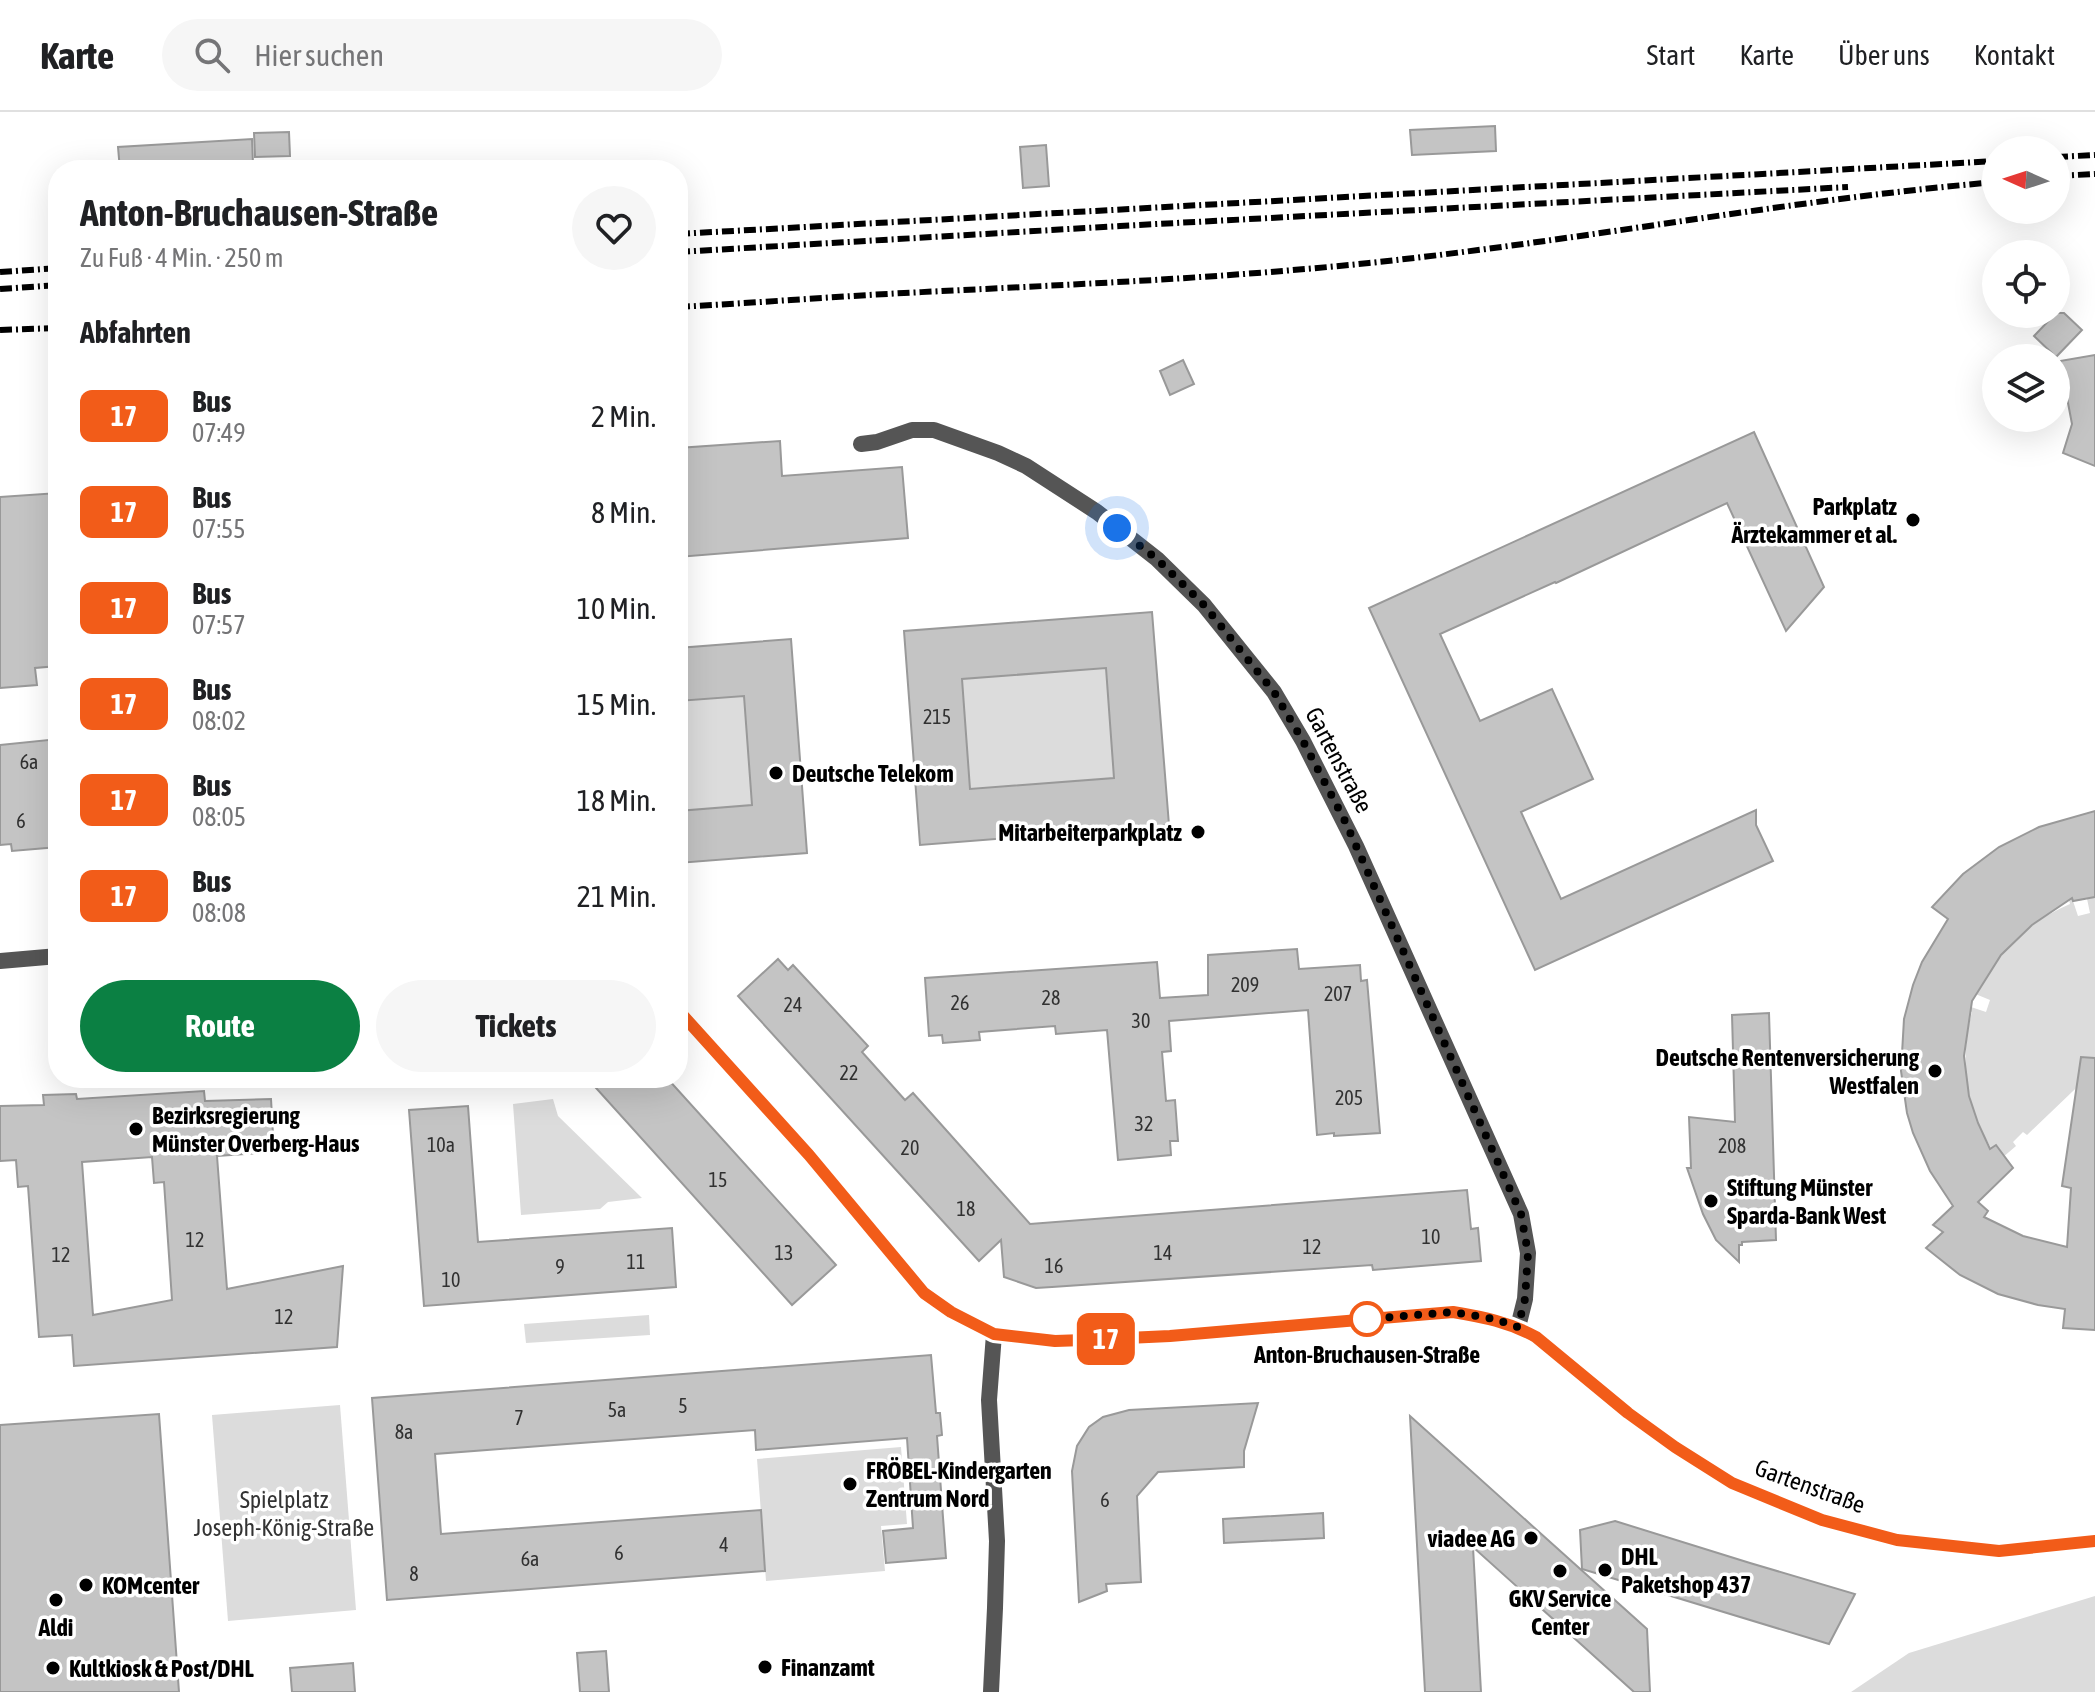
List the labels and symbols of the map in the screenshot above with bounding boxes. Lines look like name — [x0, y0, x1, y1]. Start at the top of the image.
north arrow — [1982, 136, 2070, 224]
place label: Parkplatz Ärztekammer et al. — [1731, 493, 1897, 548]
your location — [1097, 508, 1137, 548]
marker: Parkplatz Ärztekammer et al. — [1904, 511, 1922, 529]
street label: Gartenstraße — [1300, 703, 1378, 817]
house number: 215 — [923, 705, 951, 728]
house number: 6a — [20, 750, 38, 773]
place label: Deutsche Telekom — [792, 760, 954, 787]
marker: Deutsche Telekom — [767, 764, 785, 782]
house number: 6 — [16, 809, 26, 832]
place label: Mitarbeiterparkplatz — [998, 819, 1182, 846]
marker: Mitarbeiterparkplatz — [1189, 823, 1207, 841]
house number: 209 — [1231, 973, 1259, 996]
house number: 207 — [1324, 982, 1352, 1005]
house number: 28 — [1042, 986, 1060, 1009]
house number: 26 — [951, 991, 969, 1014]
house number: 24 — [784, 993, 802, 1016]
house number: 30 — [1132, 1009, 1150, 1032]
place label: Deutsche Rentenversicherung Westfalen — [1656, 1044, 1920, 1099]
house number: 22 — [840, 1061, 858, 1084]
marker: Deutsche Rentenversicherung Westfalen — [1926, 1062, 1944, 1080]
house number: 205 — [1335, 1086, 1363, 1109]
place label: Bezirksregierung Münster Overberg-Haus — [152, 1102, 360, 1157]
house number: 32 — [1135, 1112, 1153, 1135]
marker: Bezirksregierung Münster Overberg-Haus — [127, 1120, 145, 1138]
house number: 10a — [427, 1133, 455, 1156]
house number: 208 — [1718, 1134, 1746, 1157]
house number: 20 — [901, 1136, 919, 1159]
house number: 15 — [709, 1168, 727, 1191]
place label: Stiftung Münster Sparda-Bank West — [1727, 1174, 1886, 1229]
marker: Stiftung Münster Sparda-Bank West — [1702, 1192, 1720, 1210]
house number: 18 — [957, 1197, 975, 1220]
house number: 10 — [1422, 1225, 1440, 1248]
house number: 12 — [186, 1228, 204, 1251]
house number: 12 — [1303, 1235, 1321, 1258]
house number: 13 — [775, 1241, 793, 1264]
house number: 14 — [1154, 1241, 1172, 1264]
house number: 12 — [52, 1243, 70, 1266]
house number: 11 — [627, 1250, 645, 1273]
house number: 16 — [1045, 1254, 1063, 1277]
house number: 9 — [555, 1255, 565, 1278]
house number: 10 — [442, 1268, 460, 1291]
marker: Anton-Bruchausen-Straße — [1350, 1302, 1384, 1336]
house number: 12 — [275, 1305, 293, 1328]
line badge: 17 — [1070, 1313, 1142, 1365]
place label: Anton-Bruchausen-Straße — [1253, 1341, 1480, 1368]
house number: 5 — [678, 1394, 688, 1417]
house number: 5a — [608, 1398, 626, 1421]
house number: 7 — [514, 1406, 524, 1429]
house number: 8a — [395, 1420, 413, 1443]
street label: Gartenstraße — [1751, 1454, 1869, 1518]
place label: FRÖBEL-Kindergarten Zentrum Nord — [866, 1457, 1052, 1512]
marker: FRÖBEL-Kindergarten Zentrum Nord — [841, 1475, 859, 1493]
park label: Spielplatz Joseph-König-Straße — [194, 1486, 374, 1541]
house number: 6 — [1100, 1488, 1110, 1511]
place label: viadee AG — [1428, 1525, 1515, 1552]
marker: viadee AG — [1522, 1529, 1540, 1547]
house number: 4 — [719, 1533, 729, 1556]
house number: 6 — [614, 1541, 624, 1564]
place label: DHL Paketshop 437 — [1621, 1543, 1751, 1598]
house number: 6a — [521, 1547, 539, 1570]
marker: DHL Paketshop 437 — [1596, 1561, 1614, 1579]
house number: 8 — [409, 1562, 419, 1585]
marker: GKV Service Center — [1551, 1562, 1569, 1580]
place label: KOMcenter — [102, 1572, 200, 1599]
marker: KOMcenter — [77, 1576, 95, 1594]
place label: GKV Service Center — [1509, 1585, 1611, 1640]
marker: Aldi — [47, 1591, 65, 1609]
place label: Aldi — [38, 1614, 73, 1641]
place label: Finanzamt — [781, 1654, 875, 1681]
place label: Kultkiosk & Post/DHL — [69, 1655, 254, 1682]
marker: Finanzamt — [756, 1658, 774, 1676]
marker: Kultkiosk & Post/DHL — [44, 1659, 62, 1677]

